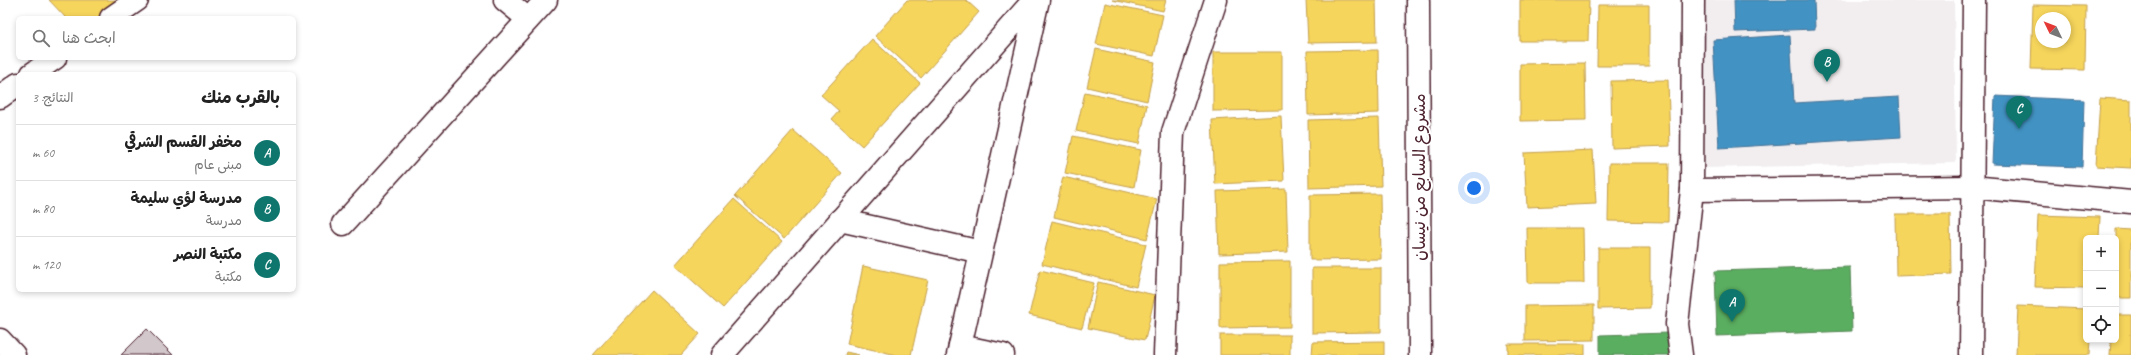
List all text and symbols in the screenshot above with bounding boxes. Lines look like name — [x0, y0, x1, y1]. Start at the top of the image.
north arrow — [2035, 12, 2071, 48]
search box — [16, 16, 296, 60]
icon: search — [30, 27, 52, 49]
text: ابحث هنا — [62, 29, 116, 48]
pin: B — [1814, 49, 1840, 82]
text: بالقرب منك — [201, 87, 280, 108]
text: النتائج: 3 — [32, 90, 74, 106]
street label: مشروع السابع من نيسان — [1409, 93, 1431, 261]
pin: C — [2006, 96, 2032, 129]
text: مخفر القسم الشرقي — [124, 133, 242, 152]
text: 60 m — [32, 145, 54, 161]
text: A — [264, 145, 270, 161]
text: مبنى عام — [194, 157, 242, 173]
your location — [1464, 178, 1484, 198]
text: مدرسة لؤي سليمة — [131, 189, 242, 208]
text: 80 m — [32, 201, 54, 217]
text: B — [264, 201, 270, 217]
text: مدرسة — [206, 213, 242, 229]
map controls — [2083, 235, 2119, 343]
button: + — [2083, 235, 2119, 271]
text: مكتبة النصر — [174, 245, 242, 264]
text: 120 m — [32, 257, 60, 273]
text: C — [264, 257, 270, 273]
text: مكتبة — [215, 269, 242, 285]
button: − — [2083, 271, 2119, 307]
pin: A — [1719, 289, 1745, 322]
button: locate — [2083, 307, 2119, 343]

